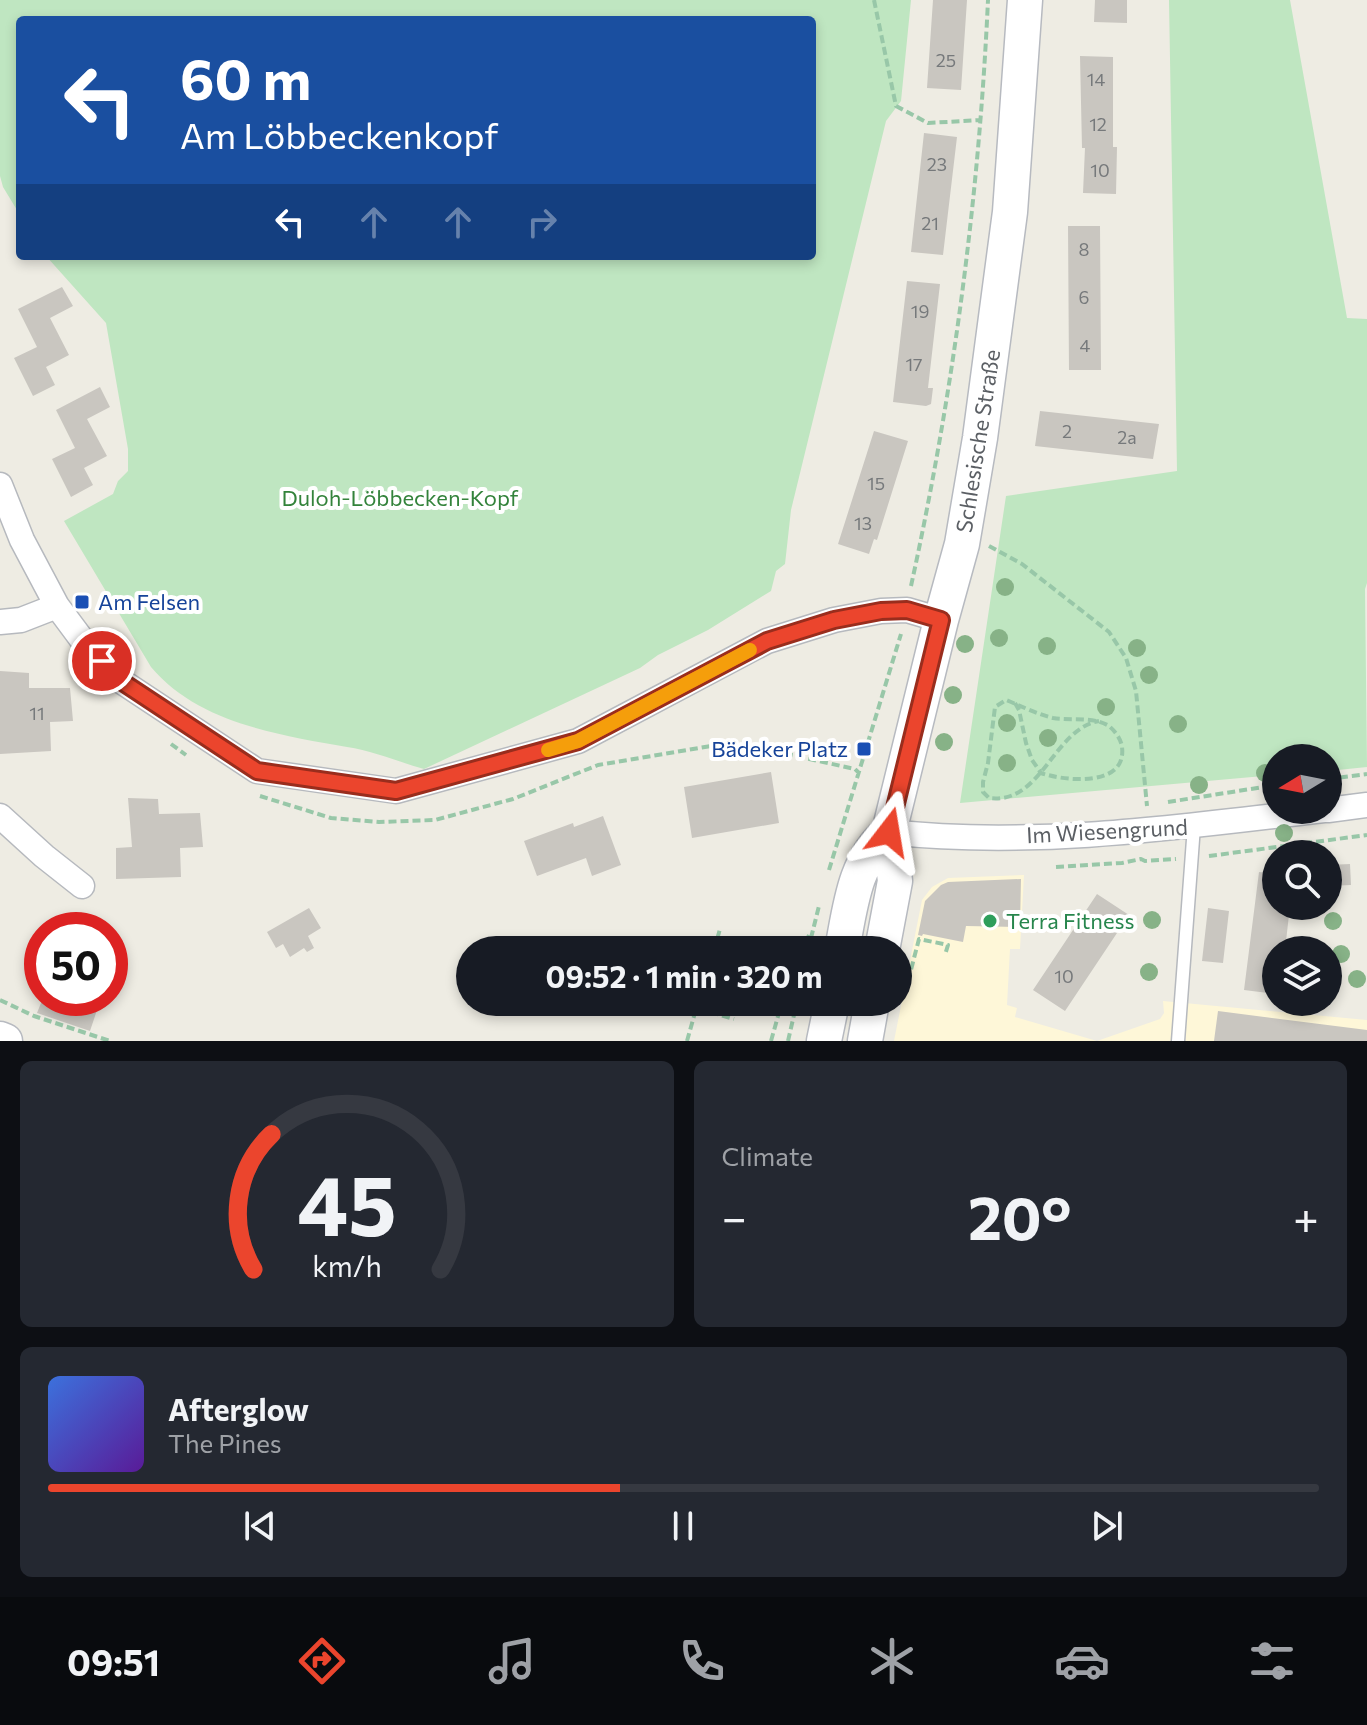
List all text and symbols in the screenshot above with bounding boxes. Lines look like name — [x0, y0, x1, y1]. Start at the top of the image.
text: 60 m — [180, 43, 311, 112]
icon: left — [48, 48, 152, 152]
house number: 25 — [936, 49, 956, 71]
house number: 14 — [1087, 68, 1105, 90]
text: Am Löbbeckenkopf — [180, 112, 498, 156]
house number: 12 — [1089, 113, 1107, 135]
house number: 23 — [927, 153, 947, 175]
house number: 10 — [1090, 159, 1110, 181]
icon: left — [268, 200, 312, 244]
icon: ahead — [352, 200, 396, 244]
icon: ahead — [436, 200, 480, 244]
icon: right — [520, 200, 564, 244]
house number: 21 — [921, 212, 939, 234]
house number: 8 — [1079, 238, 1090, 260]
house number: 6 — [1079, 286, 1089, 308]
house number: 19 — [911, 300, 929, 322]
house number: 4 — [1080, 334, 1091, 356]
street label: Schlesische Straße — [950, 347, 1005, 535]
house number: 17 — [905, 353, 923, 375]
house number: 2 — [1062, 420, 1072, 442]
house number: 2a — [1117, 426, 1137, 448]
house number: 15 — [867, 472, 885, 494]
park label: Duloh-Löbbecken-Kopf — [282, 484, 519, 511]
house number: 13 — [854, 512, 872, 534]
place label: Am Felsen — [98, 588, 200, 615]
marker: Am Felsen — [73, 593, 91, 611]
pin — [68, 627, 136, 695]
icon: arrive — [80, 639, 124, 683]
house number: 11 — [29, 702, 45, 724]
place label: Bädeker Platz — [711, 735, 848, 762]
marker: Bädeker Platz — [855, 740, 873, 758]
north arrow — [1262, 744, 1342, 824]
map controls — [1262, 744, 1342, 1016]
position arrow — [847, 790, 931, 874]
street label: Im Wiesengrund — [1025, 813, 1188, 848]
button: search — [1262, 840, 1342, 920]
place label: Terra Fitness — [1006, 907, 1135, 934]
speed limit sign: 50 — [24, 912, 128, 1016]
marker: Terra Fitness — [981, 912, 999, 930]
button: layers — [1262, 936, 1342, 1016]
text: 09:52 · 1 min · 320 m — [546, 957, 822, 994]
house number: 10 — [1054, 965, 1074, 987]
text: Climate — [722, 1140, 813, 1171]
text: 45 — [297, 1151, 397, 1253]
text: 20° — [968, 1179, 1072, 1252]
text: − — [722, 1189, 747, 1243]
text: + — [1293, 1189, 1319, 1243]
text: km/h — [312, 1248, 382, 1283]
text: Afterglow — [168, 1390, 309, 1427]
text: The Pines — [168, 1427, 282, 1458]
icon: previous — [238, 1504, 282, 1548]
icon: pause — [661, 1504, 705, 1548]
icon: next — [1085, 1504, 1129, 1548]
icon: directions — [294, 1633, 350, 1689]
icon: music — [484, 1633, 540, 1689]
icon: phone — [674, 1633, 730, 1689]
icon: climate — [864, 1633, 920, 1689]
icon: car — [1054, 1633, 1110, 1689]
icon: filters — [1244, 1633, 1300, 1689]
text: 09:51 — [67, 1639, 160, 1683]

